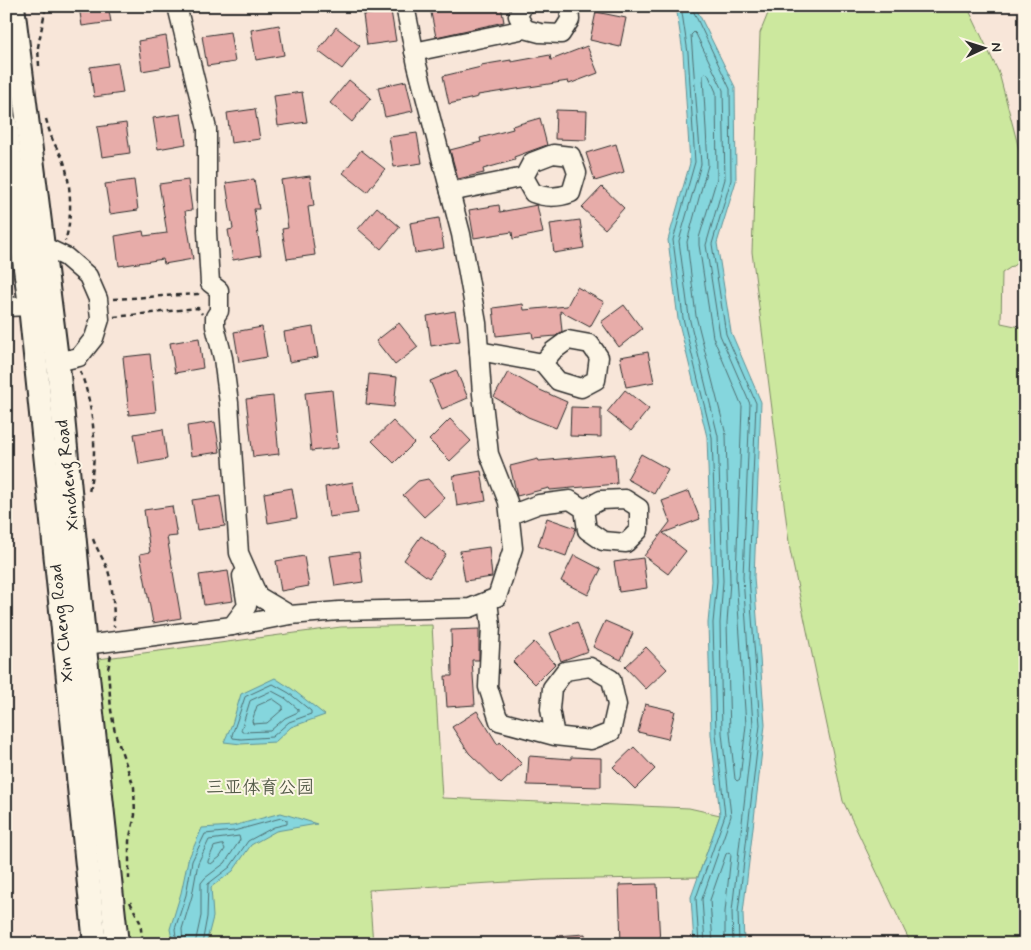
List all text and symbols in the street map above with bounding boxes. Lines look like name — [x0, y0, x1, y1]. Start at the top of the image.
north arrow — [958, 22, 1008, 72]
text: N — [987, 42, 1005, 52]
street label: Xincheng Road — [50, 418, 88, 532]
street label: Xin Cheng Road — [44, 563, 81, 683]
park label: 三亚体育公园 — [206, 776, 314, 800]

